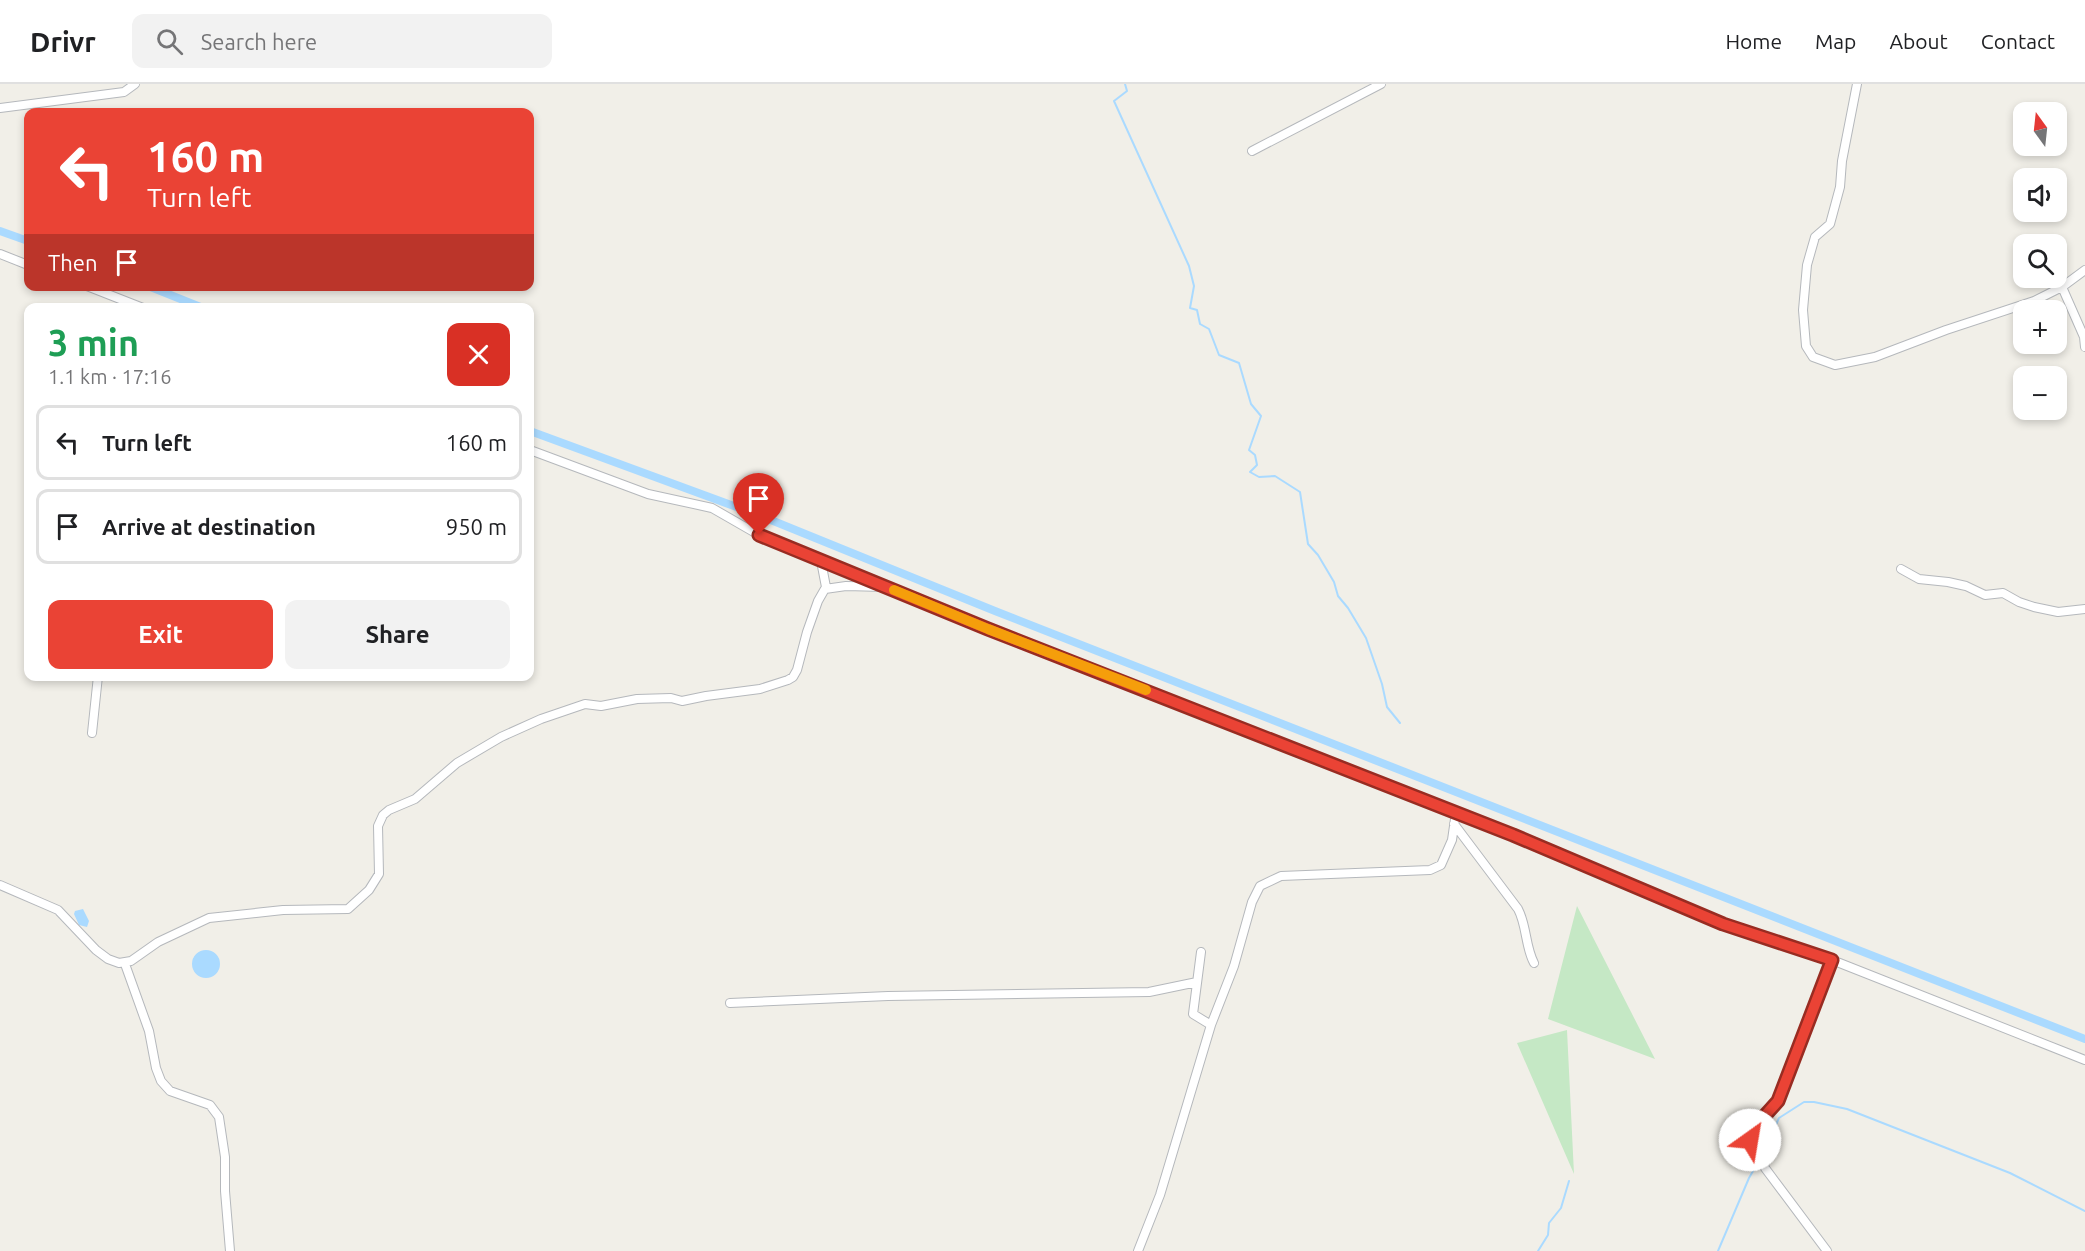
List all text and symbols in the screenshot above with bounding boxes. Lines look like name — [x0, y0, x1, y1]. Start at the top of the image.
search box — [132, 14, 552, 68]
icon: search — [153, 25, 186, 58]
text: Drivr — [30, 26, 96, 57]
text: Search here — [201, 29, 317, 54]
text: Home — [1725, 29, 1782, 53]
text: Map — [1815, 29, 1856, 53]
text: About — [1889, 29, 1948, 53]
text: Contact — [1981, 29, 2055, 53]
north arrow — [2013, 102, 2067, 156]
map controls — [2013, 102, 2067, 420]
icon: left — [48, 132, 126, 210]
text: 160 m — [147, 133, 264, 180]
button: sound — [2013, 168, 2067, 222]
text: Turn left — [147, 182, 251, 212]
button: search — [2013, 234, 2067, 288]
icon: arrive — [110, 246, 143, 279]
text: Then — [48, 250, 98, 275]
button: + — [2013, 300, 2067, 354]
text: 3 min — [48, 322, 139, 363]
button: close — [447, 323, 510, 386]
text: 1.1 km · 17:16 — [48, 365, 172, 388]
button: − — [2013, 366, 2067, 420]
icon: left — [51, 426, 84, 459]
text: Turn left — [102, 430, 192, 455]
text: 160 m — [446, 430, 507, 455]
pin — [733, 473, 784, 535]
icon: arrive — [742, 482, 775, 515]
icon: arrive — [51, 510, 84, 543]
text: Arrive at destination — [102, 514, 316, 539]
text: 950 m — [446, 514, 507, 539]
button: Exit — [48, 600, 273, 669]
button: Share — [285, 600, 510, 669]
position arrow — [1718, 1108, 1782, 1172]

